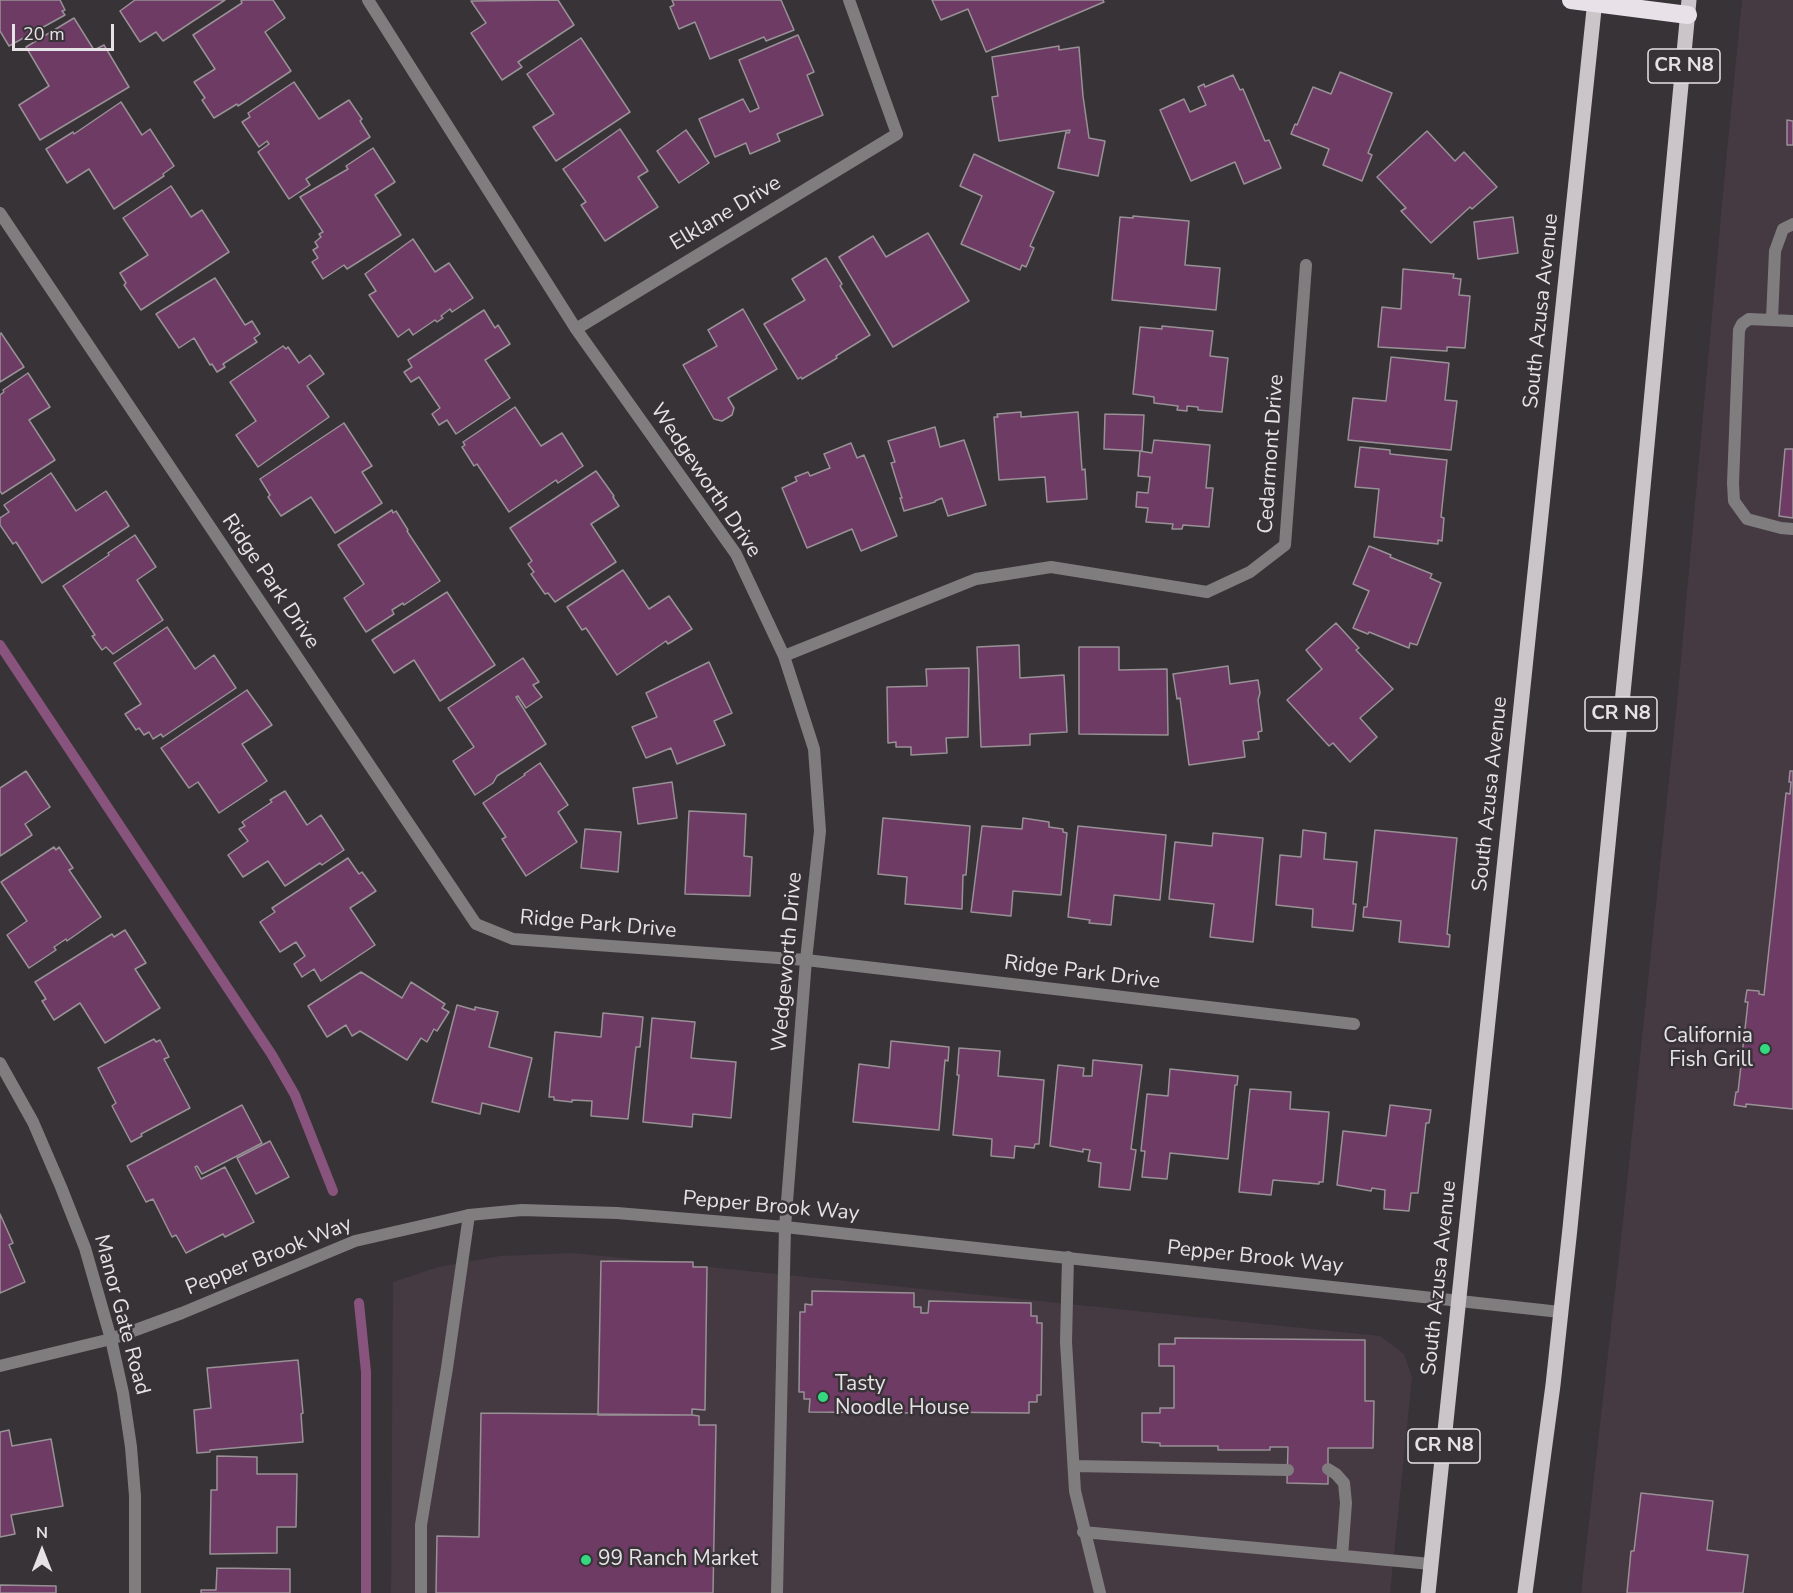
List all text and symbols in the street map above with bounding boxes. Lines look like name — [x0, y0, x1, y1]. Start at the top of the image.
scale bar — [15, 12, 117, 50]
text: 20 m — [23, 22, 65, 46]
road number: CR N8 — [1648, 49, 1720, 83]
street label: Elklane Drive — [666, 171, 786, 257]
street label: South Azusa Avenue — [1519, 212, 1565, 410]
street label: Cedarmont Drive — [1254, 374, 1290, 534]
street label: Wedgeworth Drive — [644, 399, 766, 563]
street label: Ridge Park Drive — [216, 510, 324, 654]
street label: South Azusa Avenue — [1468, 695, 1514, 893]
road number: CR N8 — [1585, 697, 1657, 731]
street label: Wedgeworth Drive — [768, 871, 808, 1053]
street label: Ridge Park Drive — [519, 906, 677, 944]
street label: Ridge Park Drive — [1002, 951, 1162, 995]
place label: California Fish Grill — [1663, 1024, 1753, 1074]
marker: California Fish Grill — [1758, 1042, 1772, 1056]
street label: South Azusa Avenue — [1417, 1179, 1463, 1377]
street label: Pepper Brook Way — [682, 1187, 860, 1227]
street label: Pepper Brook Way — [182, 1212, 356, 1302]
street label: Manor Gate Road — [88, 1232, 154, 1398]
street label: Pepper Brook Way — [1166, 1236, 1344, 1280]
place label: Tasty Noodle House — [835, 1372, 970, 1422]
marker: Tasty Noodle House — [816, 1390, 830, 1404]
road number: CR N8 — [1408, 1429, 1480, 1463]
north arrow — [12, 1521, 72, 1581]
text: N — [36, 1522, 48, 1544]
place label: 99 Ranch Market — [598, 1547, 758, 1573]
marker: 99 Ranch Market — [579, 1553, 593, 1567]

